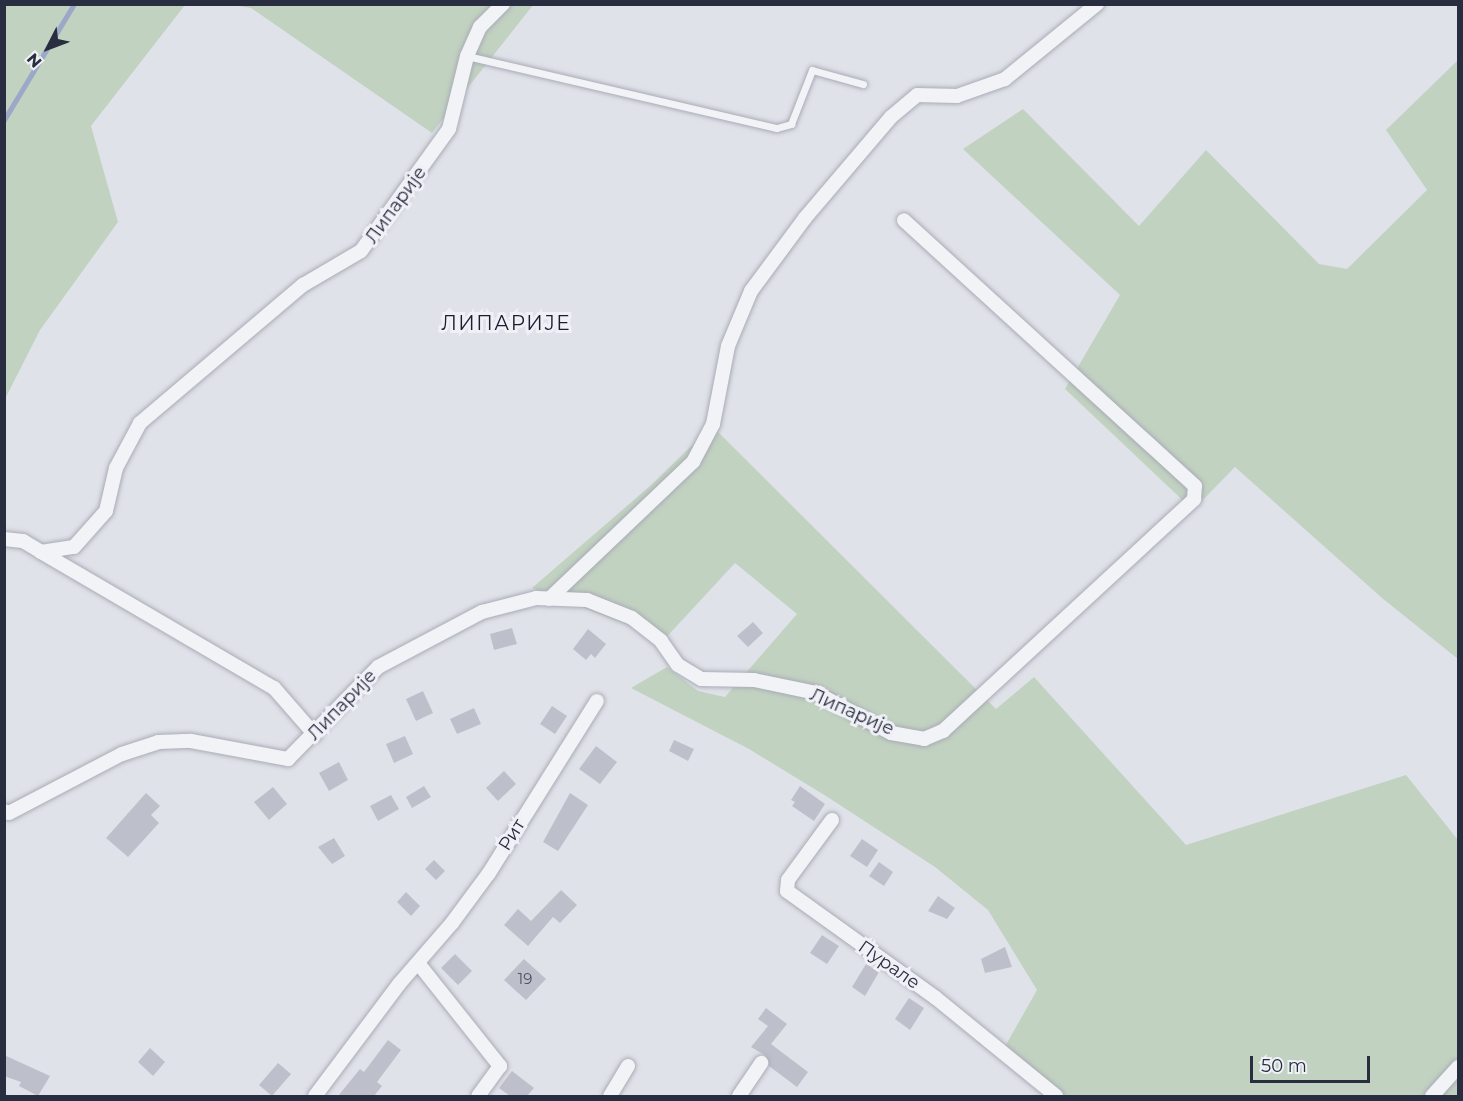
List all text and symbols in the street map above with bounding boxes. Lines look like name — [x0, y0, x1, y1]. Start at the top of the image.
north arrow — [18, 18, 78, 78]
text: N — [23, 49, 46, 72]
street label: Липарије — [361, 162, 431, 248]
district label: ЛИПАРИЈЕ — [441, 311, 571, 335]
street label: Липарије — [303, 665, 381, 745]
street label: Липарије — [807, 684, 897, 740]
street label: Рит — [494, 815, 530, 855]
street label: Пурале — [854, 936, 924, 994]
house number: 19 — [518, 970, 532, 988]
scale bar — [1253, 1044, 1373, 1082]
text: 50 m — [1261, 1055, 1307, 1077]

